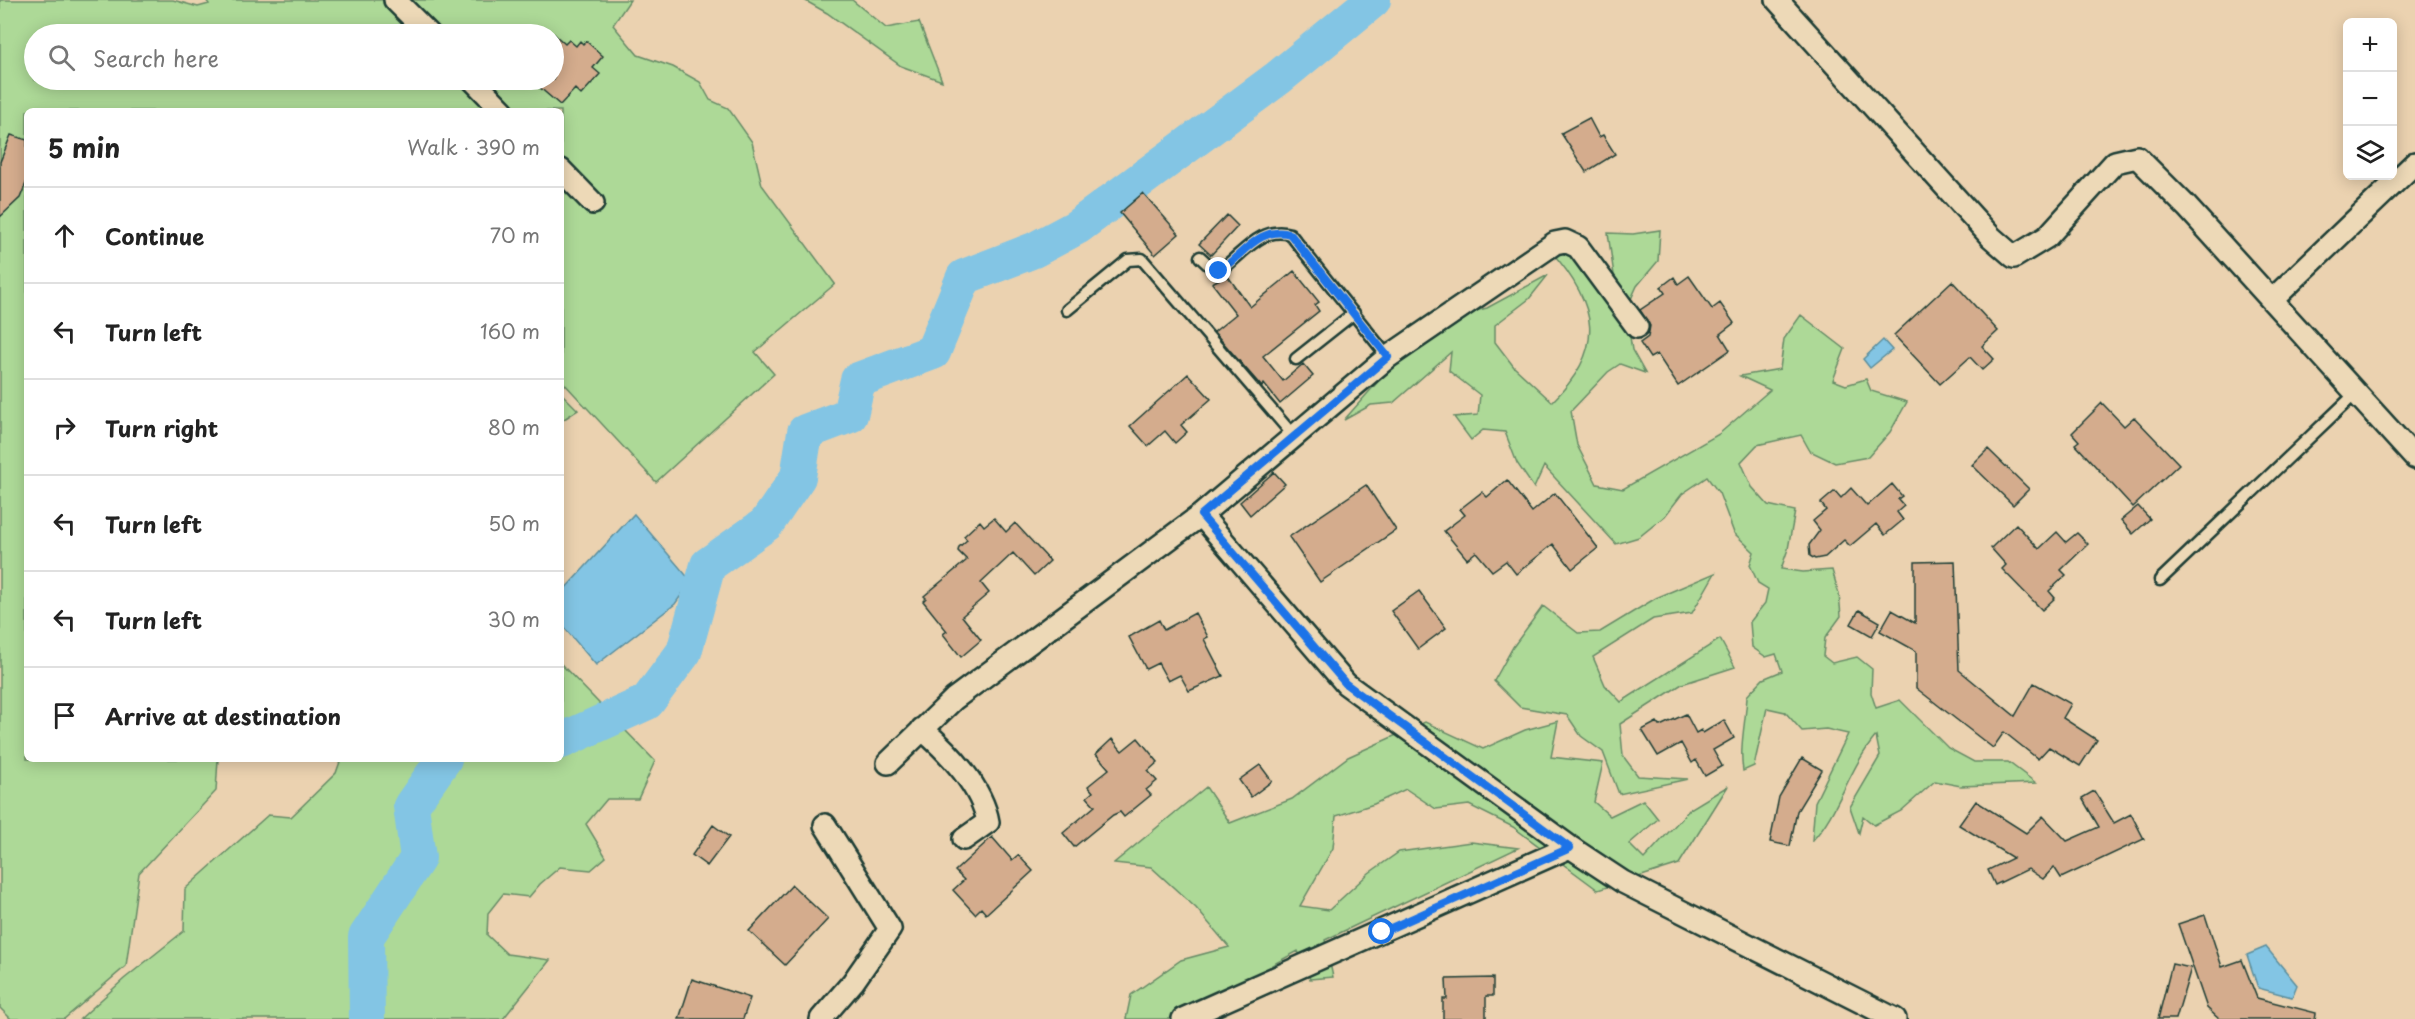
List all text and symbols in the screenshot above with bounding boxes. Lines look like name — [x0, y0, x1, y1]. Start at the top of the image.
map controls — [2343, 18, 2397, 180]
button: + — [2343, 18, 2397, 72]
search box — [24, 24, 564, 90]
icon: search — [45, 41, 78, 74]
text: Search here — [93, 41, 219, 74]
button: − — [2343, 72, 2397, 126]
button: layers — [2343, 126, 2397, 180]
text: 5 min — [48, 128, 120, 167]
text: Walk · 390 m — [407, 132, 540, 162]
icon: ahead — [48, 219, 81, 252]
text: Continue — [105, 219, 204, 252]
text: 70 m — [490, 220, 540, 250]
route end — [1205, 257, 1231, 283]
icon: left — [48, 315, 81, 348]
text: Turn left — [105, 315, 202, 348]
text: 160 m — [480, 316, 540, 346]
icon: right — [48, 411, 81, 444]
text: Turn right — [105, 411, 218, 444]
text: 80 m — [488, 412, 540, 442]
icon: left — [48, 507, 81, 540]
text: Turn left — [105, 507, 202, 540]
text: 50 m — [488, 508, 540, 538]
icon: left — [48, 603, 81, 636]
text: Turn left — [105, 603, 202, 636]
text: 30 m — [487, 604, 540, 634]
icon: arrive — [48, 699, 81, 732]
text: Arrive at destination — [105, 699, 341, 732]
route start — [1368, 918, 1394, 944]

